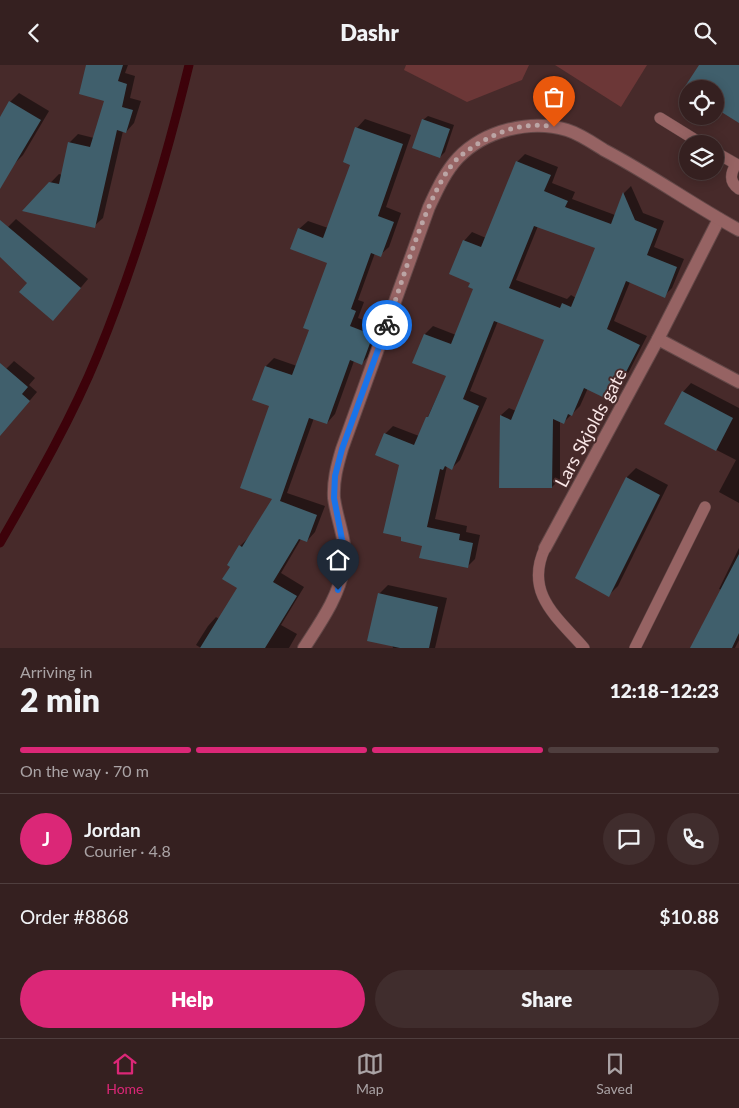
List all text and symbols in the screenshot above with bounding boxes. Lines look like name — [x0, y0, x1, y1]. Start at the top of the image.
icon: back — [20, 19, 48, 47]
text: Dashr — [340, 19, 399, 46]
icon: search — [691, 19, 719, 47]
pin — [533, 76, 575, 127]
map controls — [679, 80, 724, 180]
button: locate — [679, 80, 724, 125]
icon: bag — [540, 83, 568, 111]
button: layers — [679, 135, 724, 180]
courier — [362, 300, 412, 350]
icon: bike — [373, 311, 401, 339]
street label: Lars Skjolds gate — [550, 364, 631, 491]
pin — [317, 539, 359, 590]
icon: home — [324, 546, 352, 574]
text: Arriving in — [20, 662, 93, 681]
text: 12:18–12:23 — [610, 679, 719, 702]
text: 2 min — [20, 680, 100, 719]
text: On the way · 70 m — [20, 761, 149, 780]
button: chat — [603, 813, 655, 865]
button: phone — [667, 813, 719, 865]
text: Jordan — [84, 818, 141, 841]
text: J — [42, 827, 50, 850]
text: Courier · 4.8 — [84, 841, 171, 860]
text: Order #8868 — [20, 905, 129, 928]
text: $10.88 — [659, 905, 719, 928]
button: Help — [20, 970, 365, 1028]
button: Share — [375, 970, 719, 1028]
tab: Home — [106, 1050, 144, 1097]
tab: Map — [356, 1050, 384, 1097]
tab: Saved — [596, 1050, 633, 1097]

